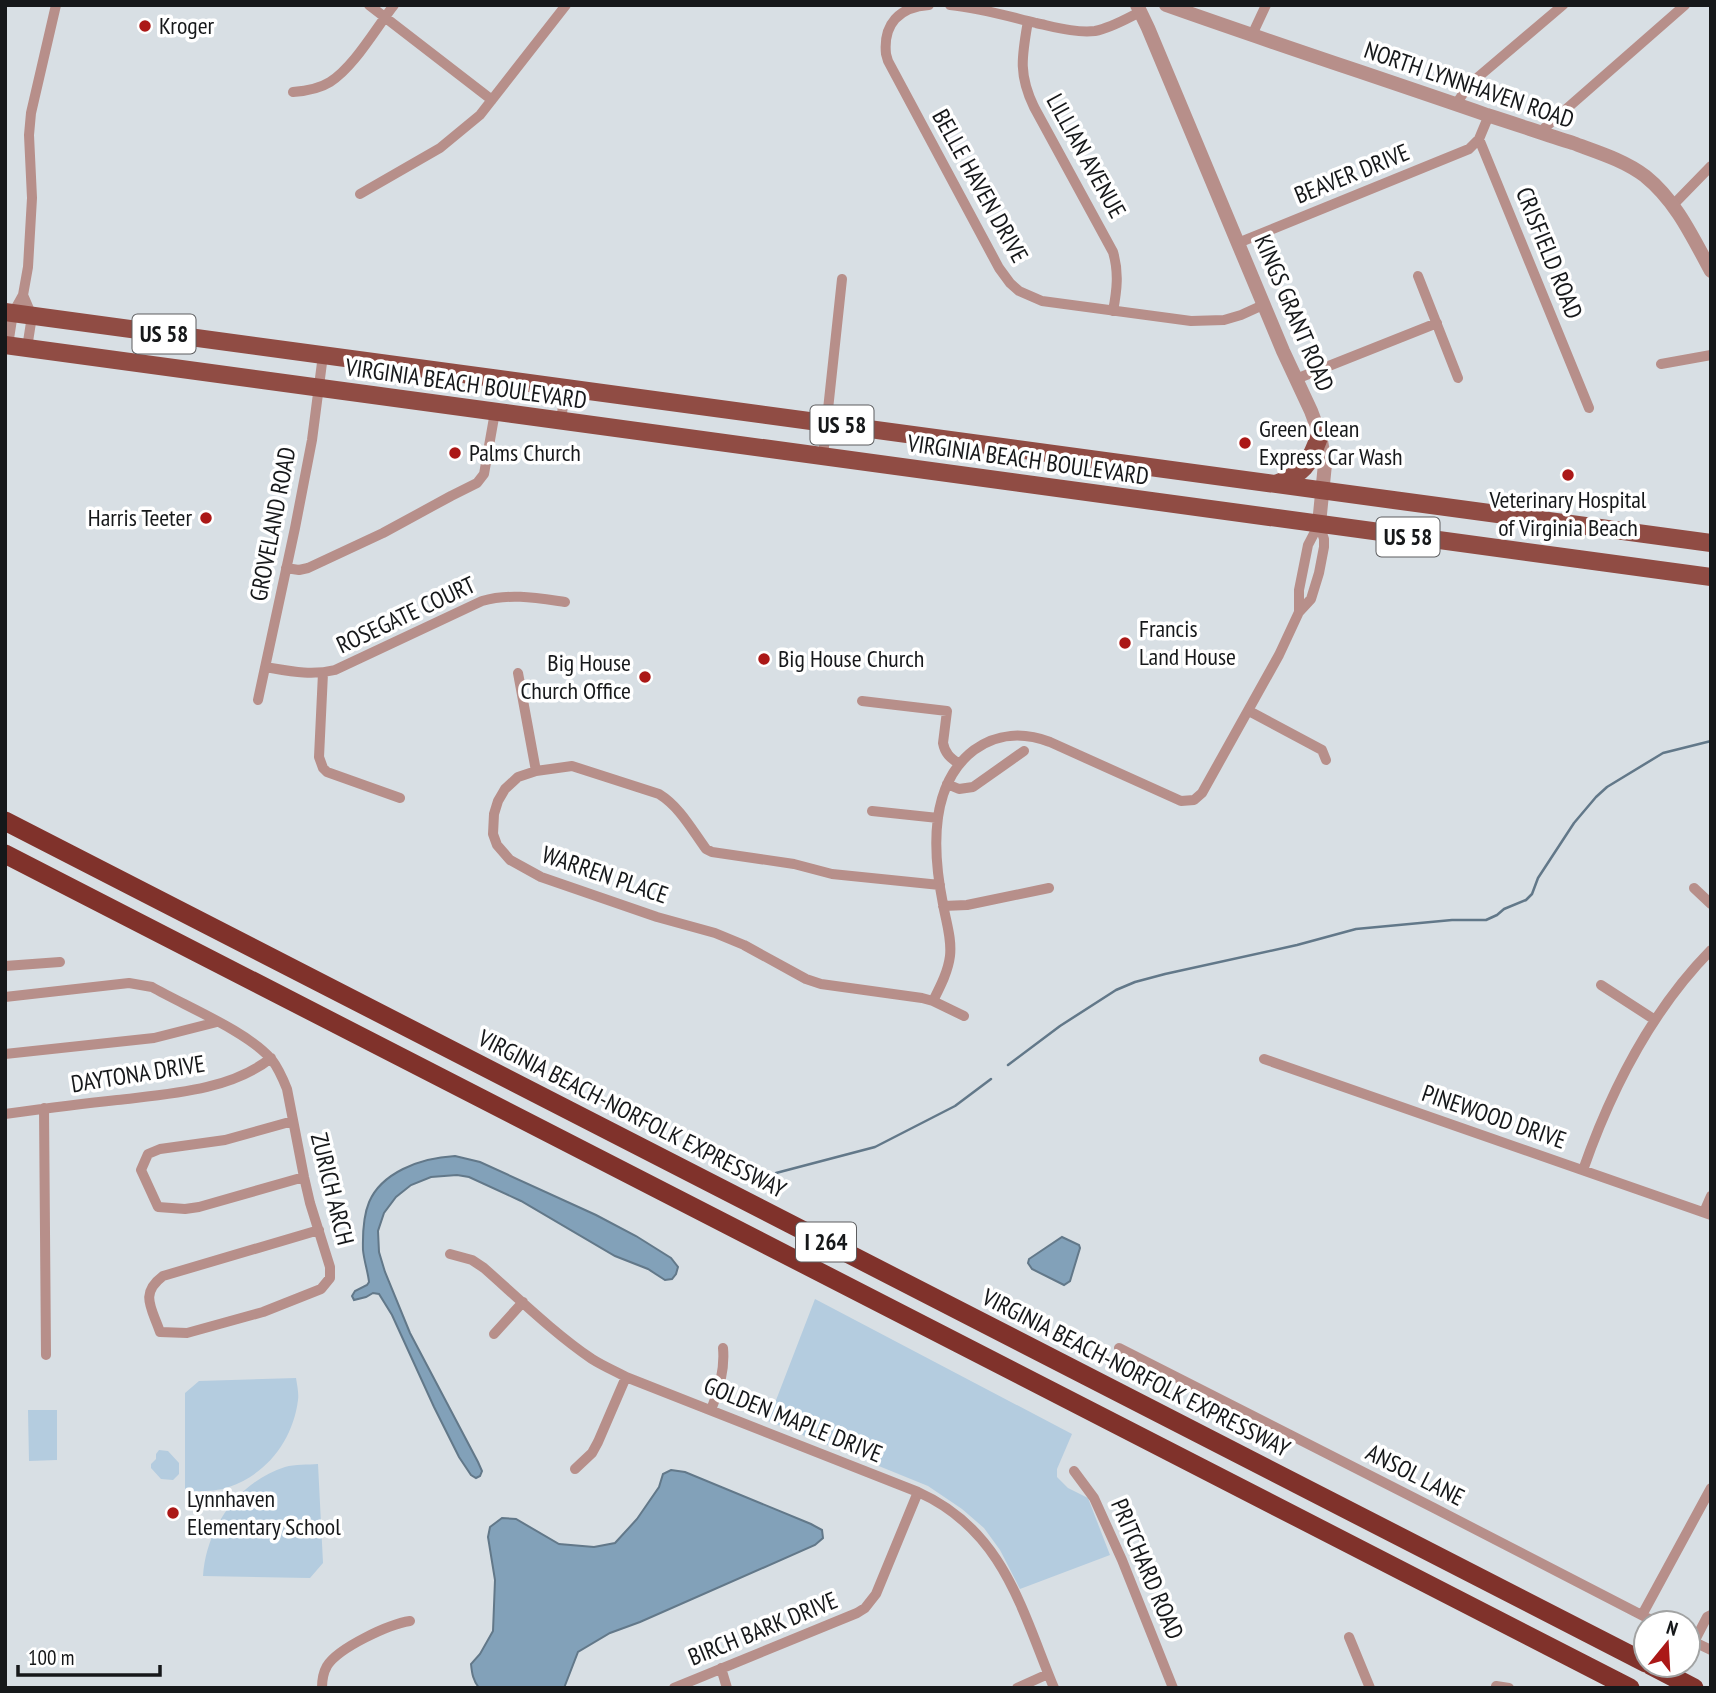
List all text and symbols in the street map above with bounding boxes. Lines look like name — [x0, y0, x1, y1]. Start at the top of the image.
place label: Kroger — [159, 10, 215, 41]
marker: Kroger — [137, 18, 153, 34]
street label: NORTH LYNNHAVEN ROAD — [1360, 34, 1578, 135]
street label: LILLIAN AVENUE — [1040, 88, 1133, 223]
street label: BELLE HAVEN DRIVE — [925, 104, 1035, 268]
street label: BEAVER DRIVE — [1290, 136, 1414, 211]
street label: CRISFIELD ROAD — [1509, 182, 1590, 323]
street label: KINGS GRANT ROAD — [1248, 230, 1341, 396]
road number: US 58 — [132, 314, 196, 354]
street label: VIRGINIA BEACH BOULEVARD — [342, 351, 589, 416]
road number: US 58 — [810, 406, 874, 444]
place label: Green Clean Express Car Wash — [1259, 413, 1403, 472]
street label: VIRGINIA BEACH BOULEVARD — [904, 427, 1151, 492]
marker: Green Clean Express Car Wash — [1237, 435, 1253, 451]
place label: Palms Church — [469, 437, 581, 468]
street label: GROVELAND ROAD — [242, 444, 303, 604]
marker: Palms Church — [447, 445, 463, 461]
marker: Veterinary Hospital of Virginia Beach — [1560, 467, 1576, 483]
place label: Veterinary Hospital of Virginia Beach — [1489, 484, 1647, 543]
place label: Harris Teeter — [88, 502, 192, 533]
marker: Harris Teeter — [198, 510, 214, 526]
road number: US 58 — [1376, 517, 1440, 556]
street label: ROSEGATE COURT — [331, 569, 480, 660]
place label: Francis Land House — [1139, 613, 1236, 672]
marker: Francis Land House — [1117, 635, 1133, 651]
place label: Big House Church — [778, 643, 924, 674]
place label: Big House Church Office — [520, 647, 631, 706]
marker: Big House Church — [756, 651, 772, 667]
marker: Big House Church Office — [637, 669, 653, 685]
street label: WARREN PLACE — [538, 839, 672, 911]
street label: VIRGINIA BEACH-NORFOLK EXPRESSWAY — [472, 1022, 791, 1205]
street label: DAYTONA DRIVE — [69, 1048, 207, 1099]
street label: PINEWOOD DRIVE — [1418, 1077, 1570, 1156]
street label: ZURICH ARCH — [304, 1130, 361, 1248]
road number: I 264 — [796, 1222, 856, 1261]
street label: VIRGINIA BEACH-NORFOLK EXPRESSWAY — [976, 1281, 1295, 1464]
street label: GOLDEN MAPLE DRIVE — [699, 1370, 887, 1469]
street label: ANSOL LANE — [1361, 1437, 1470, 1513]
place label: Lynnhaven Elementary School — [187, 1483, 341, 1542]
street label: PRITCHARD ROAD — [1104, 1494, 1191, 1644]
marker: Lynnhaven Elementary School — [165, 1505, 181, 1521]
street label: BIRCH BARK DRIVE — [684, 1585, 842, 1673]
north arrow — [1632, 1609, 1702, 1679]
text: N — [1664, 1615, 1681, 1641]
scale bar — [18, 1634, 159, 1678]
text: 100 m — [28, 1644, 74, 1671]

